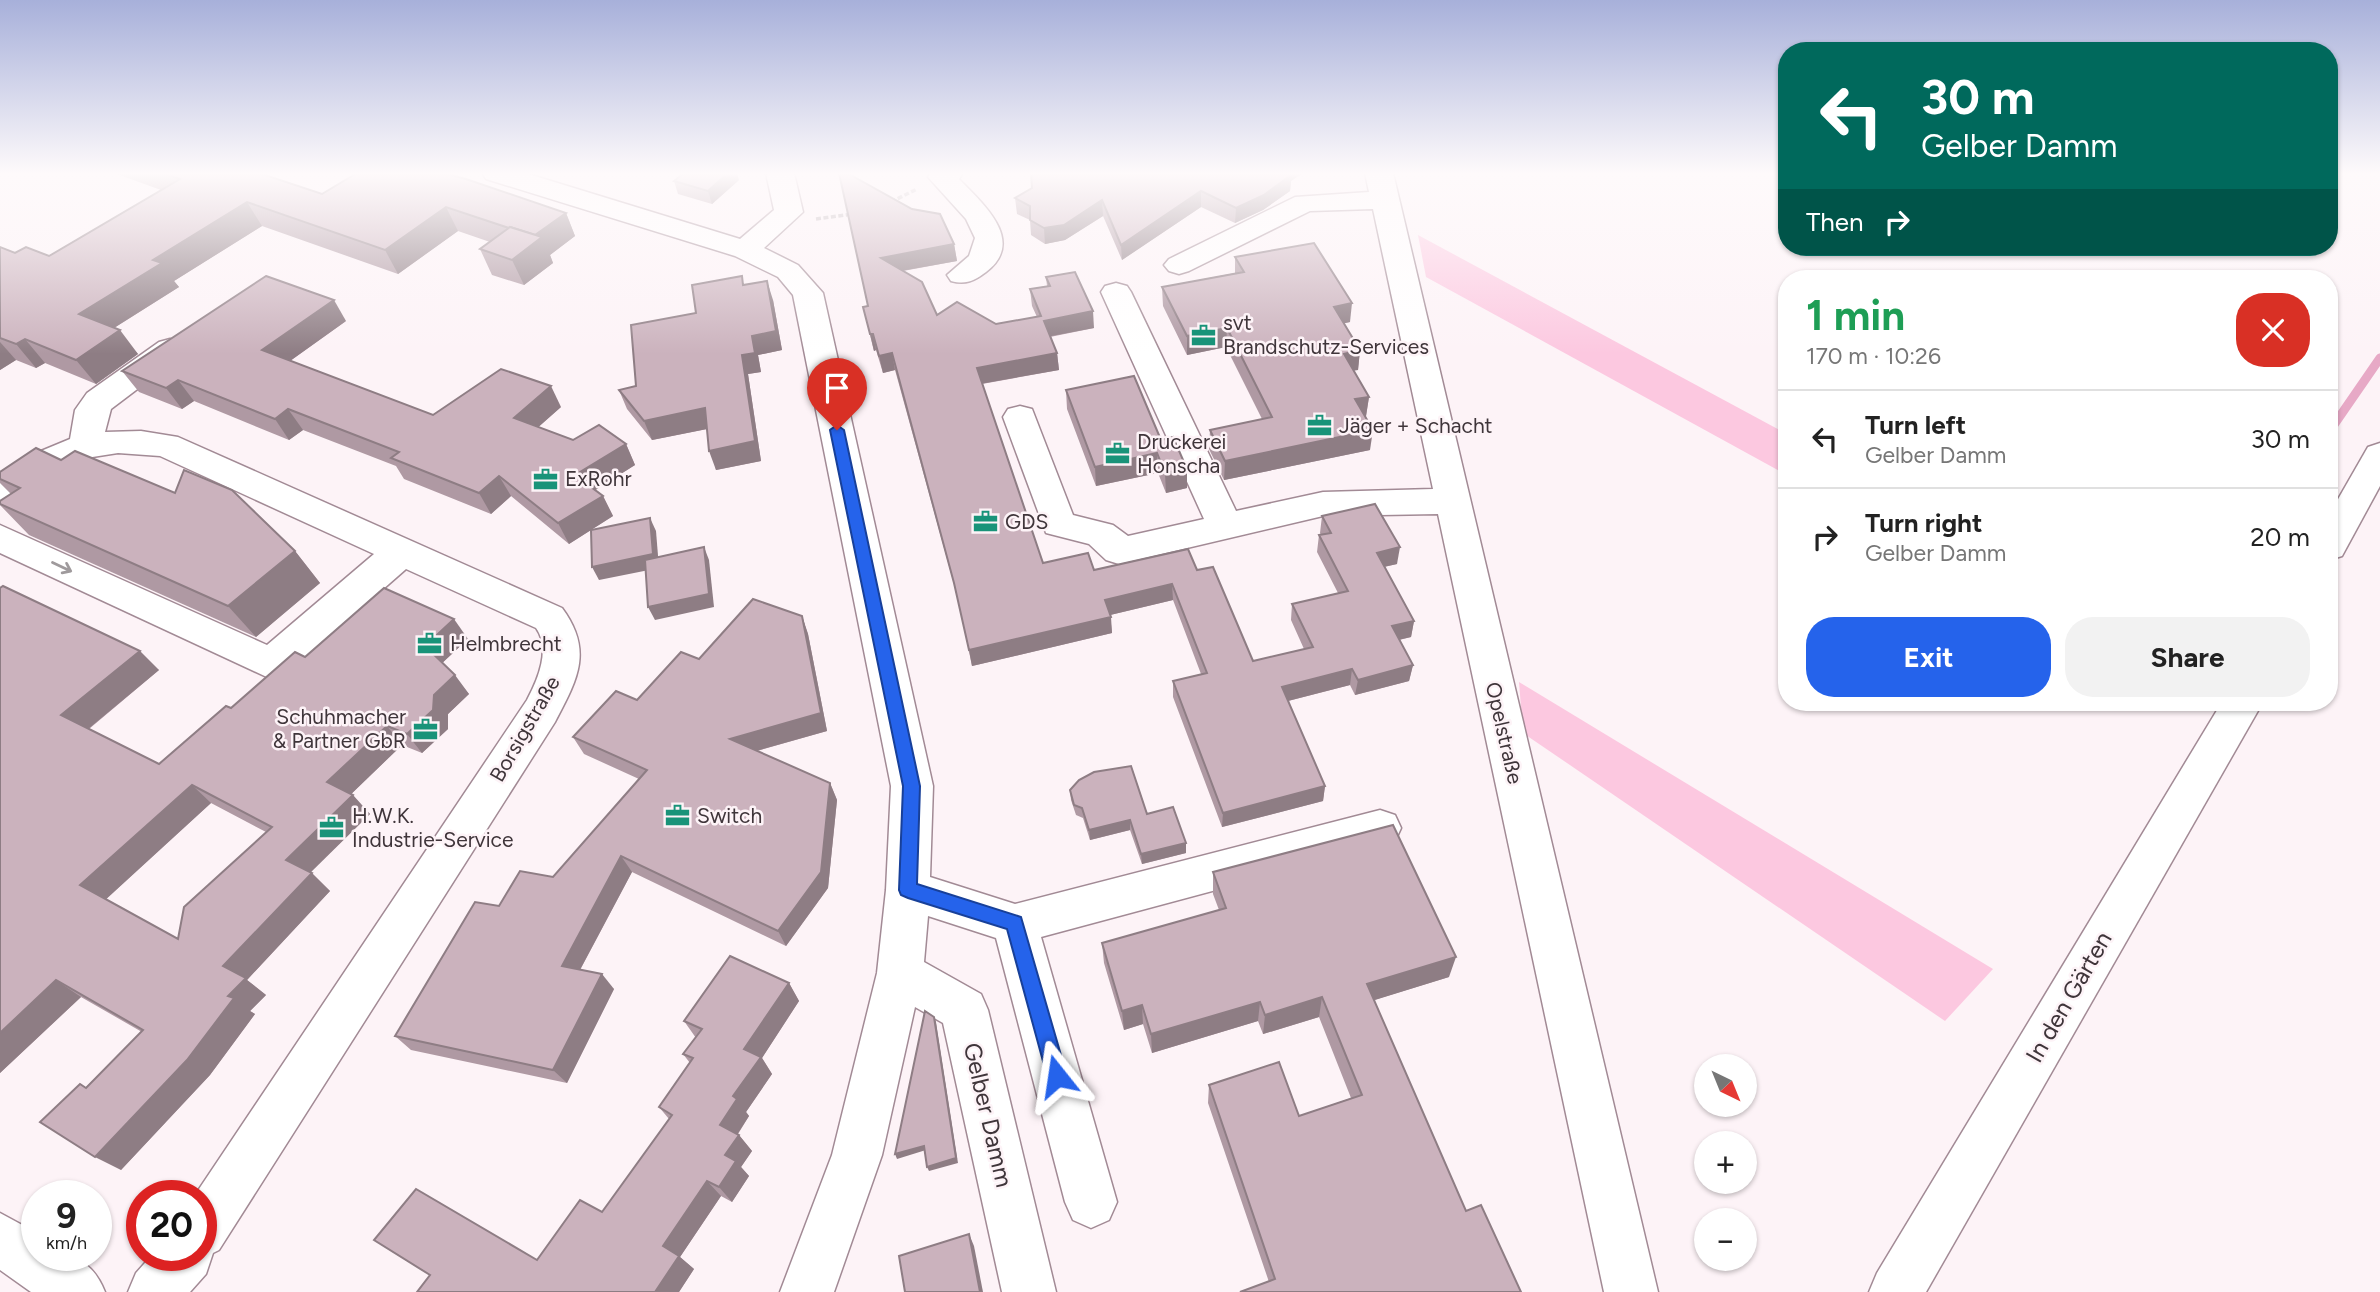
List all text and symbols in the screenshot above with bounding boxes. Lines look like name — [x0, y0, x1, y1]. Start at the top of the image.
text: 30 m — [1921, 67, 2034, 126]
icon: left — [1806, 70, 1897, 161]
text: Gelber Damm — [1921, 127, 2118, 165]
icon: right — [1878, 203, 1916, 241]
text: Then — [1806, 206, 1864, 238]
text: 1 min — [1806, 290, 1905, 341]
button: close — [2236, 293, 2310, 367]
place label: svt Brandschutz-Services — [1223, 310, 1429, 359]
office icon: svt Brandschutz-Services — [1189, 321, 1217, 349]
text: 170 m · 10:26 — [1806, 342, 1941, 370]
pin — [807, 358, 867, 430]
icon: arrive — [818, 369, 856, 407]
text: Turn left — [1865, 409, 1966, 441]
office icon: Jäger + Schacht — [1305, 412, 1333, 440]
place label: Jäger + Schacht — [1339, 413, 1493, 438]
icon: left — [1806, 420, 1844, 458]
text: 30 m — [2251, 423, 2310, 455]
place label: Druckerei Honscha — [1137, 429, 1226, 478]
office icon: Druckerei Honscha — [1103, 440, 1131, 468]
text: Gelber Damm — [1865, 441, 2006, 469]
office icon: ExRohr — [531, 465, 559, 493]
place label: ExRohr — [565, 466, 632, 491]
text: Turn right — [1865, 507, 1982, 539]
office icon: GDS — [971, 508, 999, 536]
place label: GDS — [1005, 509, 1048, 534]
icon: right — [1806, 518, 1844, 556]
text: 20 m — [2250, 521, 2310, 553]
text: Gelber Damm — [1865, 539, 2006, 567]
one-way arrow — [51, 561, 72, 574]
button: Exit — [1806, 617, 2051, 697]
button: Share — [2065, 617, 2310, 697]
office icon: Helmbrecht — [416, 630, 444, 658]
place label: Helmbrecht — [450, 631, 562, 656]
street label: Borsigstraße — [484, 671, 565, 786]
street label: Opelstraße — [1481, 680, 1528, 786]
place label: Schuhmacher & Partner GbR — [273, 704, 406, 753]
office icon: Schuhmacher & Partner GbR — [412, 715, 440, 743]
office icon: Switch — [663, 802, 691, 830]
place label: H.W.K. Industrie-Service — [352, 803, 513, 852]
place label: Switch — [697, 803, 762, 828]
office icon: H.W.K. Industrie-Service — [318, 814, 346, 842]
street label: In den Gärten — [2019, 926, 2118, 1067]
position arrow — [1020, 1039, 1094, 1113]
street label: Gelber Damm — [958, 1040, 1019, 1190]
north arrow — [1694, 1054, 1757, 1116]
map controls — [1694, 1054, 1757, 1271]
button: + — [1694, 1131, 1757, 1194]
speed limit sign: 20 — [126, 1180, 217, 1271]
text: 9 — [56, 1195, 77, 1237]
button: − — [1694, 1208, 1757, 1271]
text: km/h — [46, 1232, 87, 1254]

